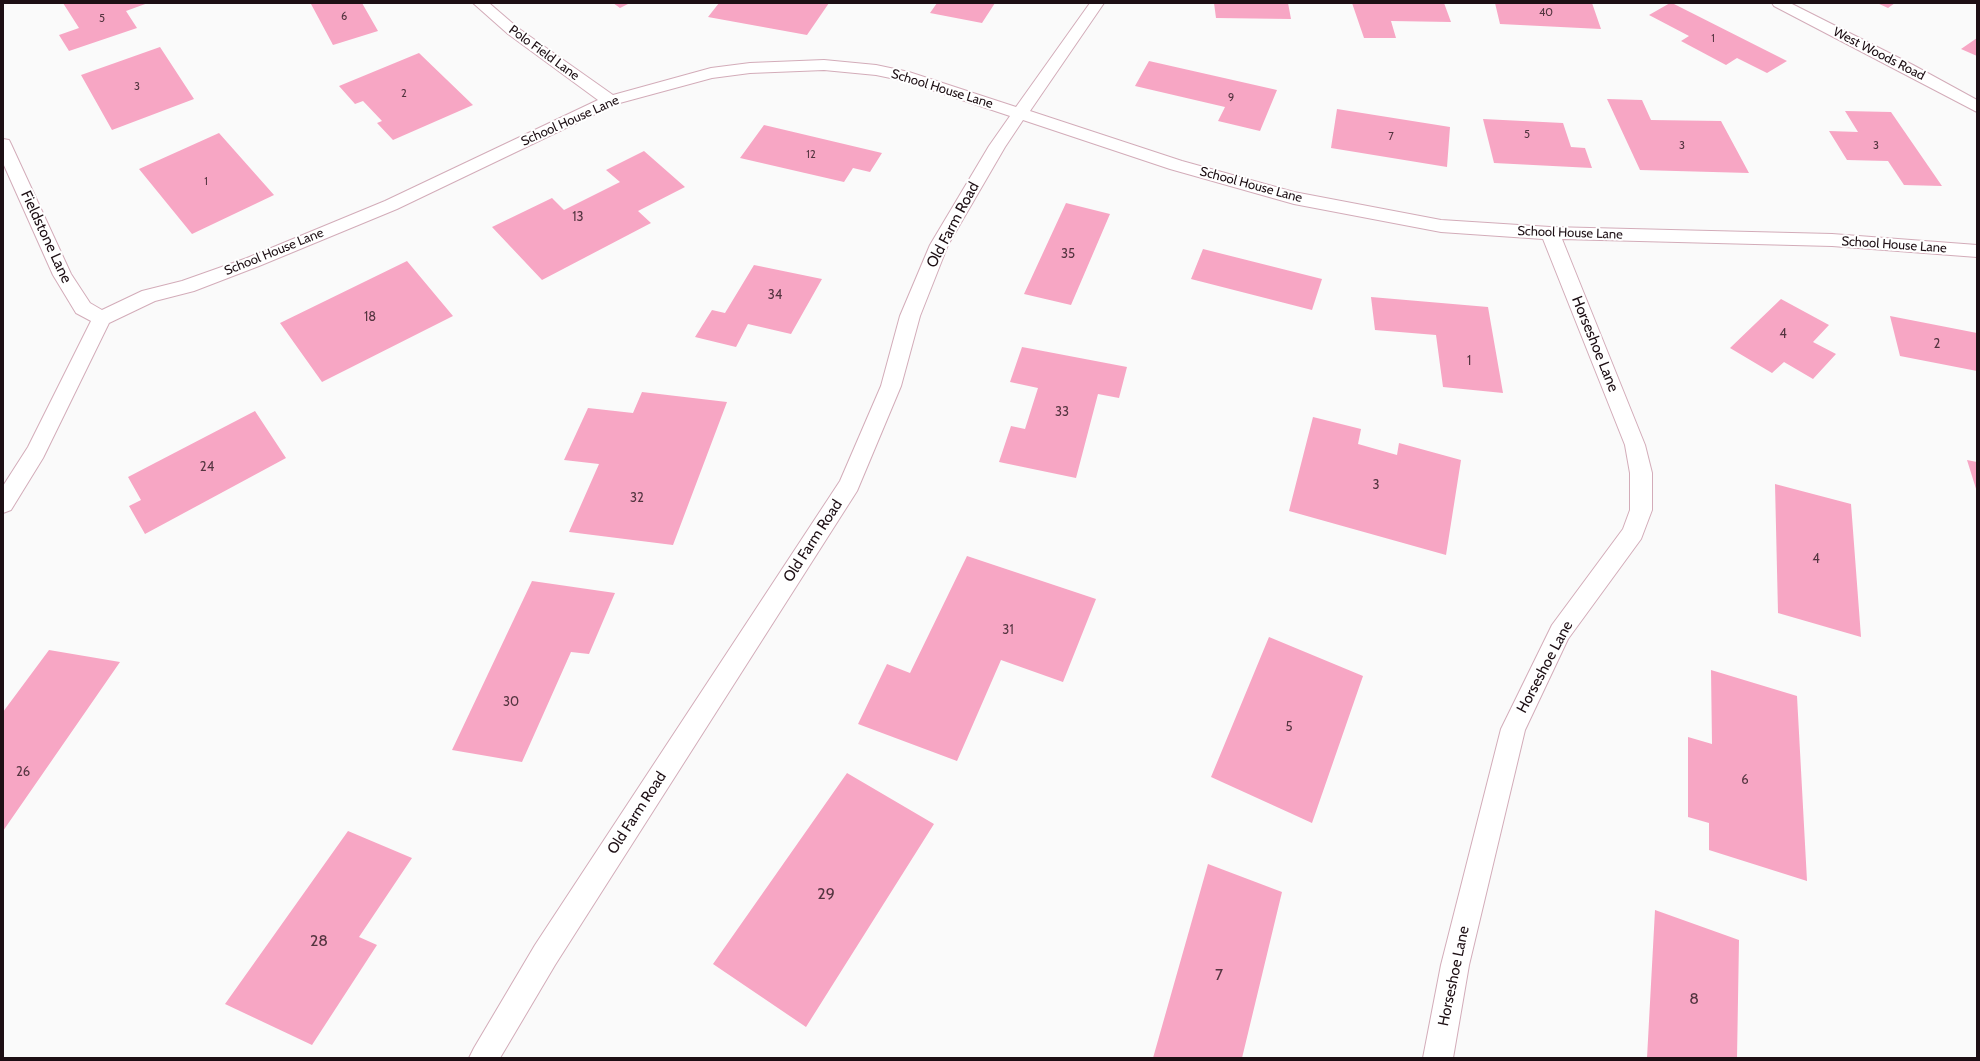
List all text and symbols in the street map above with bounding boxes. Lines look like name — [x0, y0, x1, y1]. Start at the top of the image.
house number: 40 — [1539, 6, 1553, 20]
house number: 6 — [341, 10, 347, 24]
house number: 5 — [99, 12, 105, 26]
street label: Polo Field Lane — [506, 22, 582, 84]
street label: West Woods Road — [1830, 24, 1928, 84]
house number: 1 — [1711, 32, 1715, 46]
street label: School House Lane — [889, 66, 995, 112]
house number: 3 — [134, 80, 140, 94]
house number: 2 — [401, 87, 407, 101]
house number: 9 — [1228, 91, 1234, 105]
street label: School House Lane — [519, 92, 621, 150]
house number: 5 — [1524, 128, 1530, 142]
house number: 7 — [1388, 130, 1394, 144]
house number: 3 — [1679, 139, 1685, 153]
house number: 3 — [1873, 139, 1879, 153]
house number: 12 — [806, 148, 816, 162]
street label: School House Lane — [1198, 164, 1304, 206]
house number: 1 — [204, 175, 208, 189]
street label: Old Farm Road — [923, 179, 983, 271]
street label: Fieldstone Lane — [17, 188, 75, 286]
house number: 13 — [572, 209, 584, 225]
street label: School House Lane — [1517, 223, 1623, 243]
street label: School House Lane — [222, 225, 326, 279]
street label: School House Lane — [1841, 234, 1947, 256]
house number: 35 — [1061, 246, 1075, 262]
house number: 34 — [768, 287, 782, 303]
street label: Horseshoe Lane — [1568, 293, 1622, 395]
house number: 18 — [364, 309, 376, 325]
house number: 4 — [1779, 326, 1787, 342]
house number: 2 — [1934, 336, 1940, 352]
house number: 1 — [1467, 353, 1471, 369]
house number: 33 — [1055, 404, 1069, 420]
house number: 24 — [200, 459, 214, 475]
house number: 3 — [1372, 477, 1380, 493]
house number: 32 — [630, 490, 644, 506]
street label: Old Farm Road — [780, 496, 846, 586]
house number: 4 — [1812, 551, 1820, 567]
street label: Horseshoe Lane — [1513, 618, 1577, 716]
house number: 31 — [1002, 622, 1014, 638]
house number: 30 — [503, 694, 519, 710]
house number: 5 — [1285, 719, 1293, 735]
house number: 26 — [16, 764, 30, 780]
street label: Old Farm Road — [604, 768, 670, 858]
house number: 6 — [1741, 772, 1749, 788]
house number: 29 — [817, 884, 835, 904]
street label: Horseshoe Lane — [1435, 924, 1473, 1028]
house number: 28 — [310, 931, 328, 951]
house number: 7 — [1215, 965, 1223, 985]
house number: 8 — [1689, 989, 1699, 1009]

